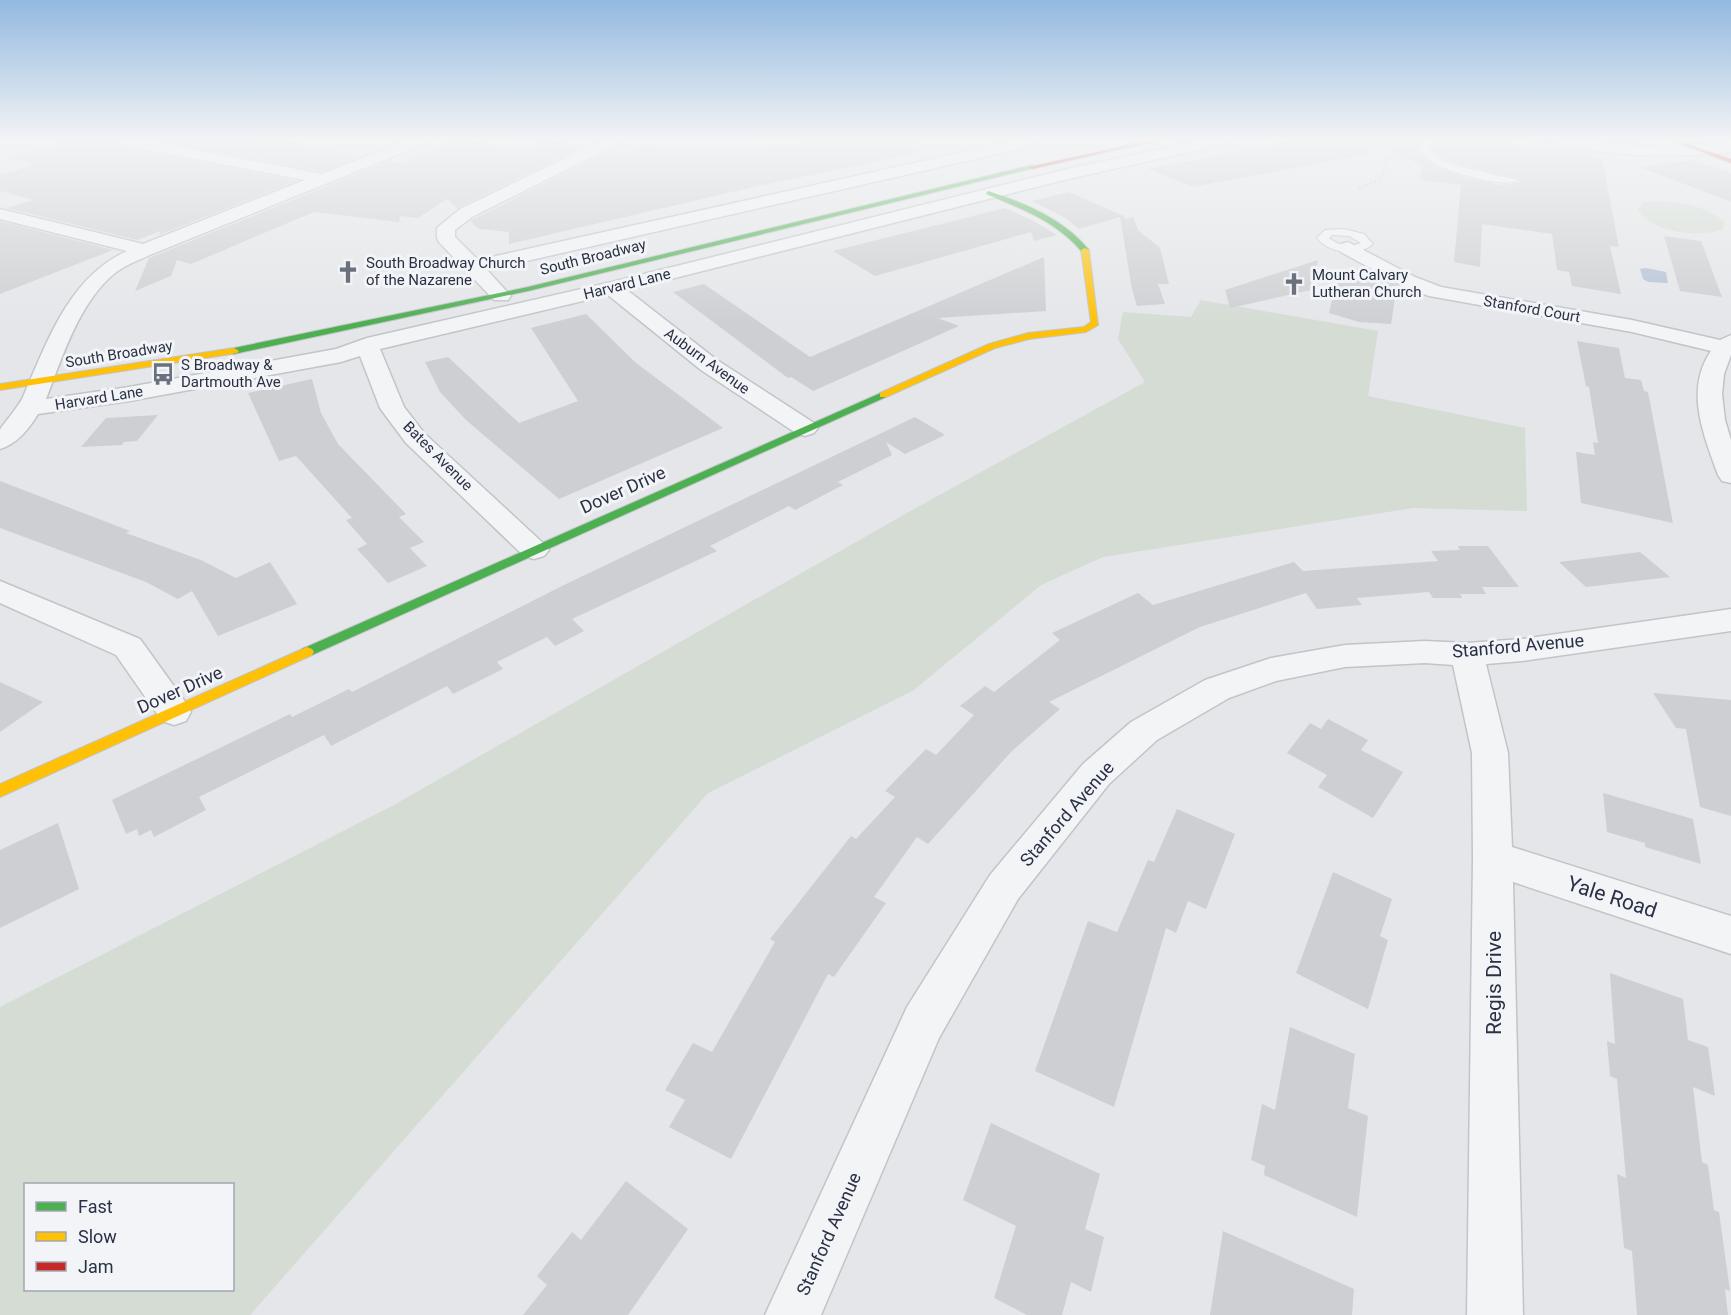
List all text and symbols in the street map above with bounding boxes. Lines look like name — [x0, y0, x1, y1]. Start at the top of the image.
street label: South Broadway — [538, 235, 648, 279]
place label: South Broadway Church of the Nazarene — [366, 254, 526, 289]
church icon: South Broadway Church of the Nazarene — [335, 259, 361, 285]
street label: Harvard Lane — [582, 264, 672, 303]
place label: Mount Calvary Lutheran Church — [1312, 266, 1421, 301]
church icon: Mount Calvary Lutheran Church — [1281, 271, 1307, 297]
street label: Stanford Court — [1482, 292, 1582, 326]
street label: Auburn Avenue — [661, 324, 753, 398]
street label: South Broadway — [64, 337, 174, 371]
place label: S Broadway & Dartmouth Ave — [181, 356, 281, 391]
bus stop icon: S Broadway & Dartmouth Ave — [150, 361, 176, 387]
street label: Harvard Lane — [54, 382, 144, 414]
street label: Bates Avenue — [400, 418, 477, 495]
street label: Dover Drive — [577, 461, 669, 518]
street label: Stanford Avenue — [1451, 629, 1585, 662]
street label: Dover Drive — [134, 661, 226, 718]
street label: Stanford Avenue — [1015, 757, 1118, 870]
street label: Yale Road — [1564, 871, 1660, 923]
street label: Regis Drive — [1482, 931, 1506, 1035]
street label: Stanford Avenue — [792, 1169, 865, 1298]
legend — [24, 1183, 234, 1291]
text: Fast — [78, 1196, 113, 1217]
text: Slow — [78, 1226, 117, 1247]
text: Jam — [78, 1256, 114, 1277]

